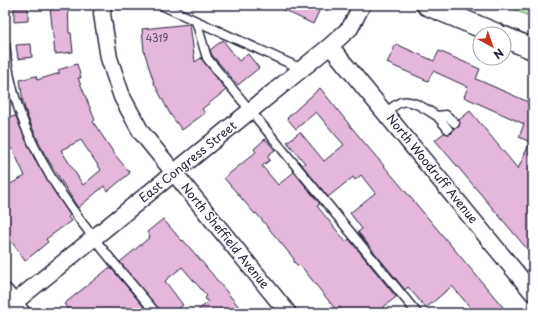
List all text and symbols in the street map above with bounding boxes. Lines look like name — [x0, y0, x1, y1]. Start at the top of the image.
north arrow — [472, 26, 512, 66]
house number: 4319 — [146, 30, 168, 45]
text: N — [490, 45, 508, 64]
street label: North Woodruff Avenue — [383, 110, 483, 227]
street label: East Congress Street — [135, 116, 240, 206]
street label: North Sheffield Avenue — [177, 179, 274, 292]

